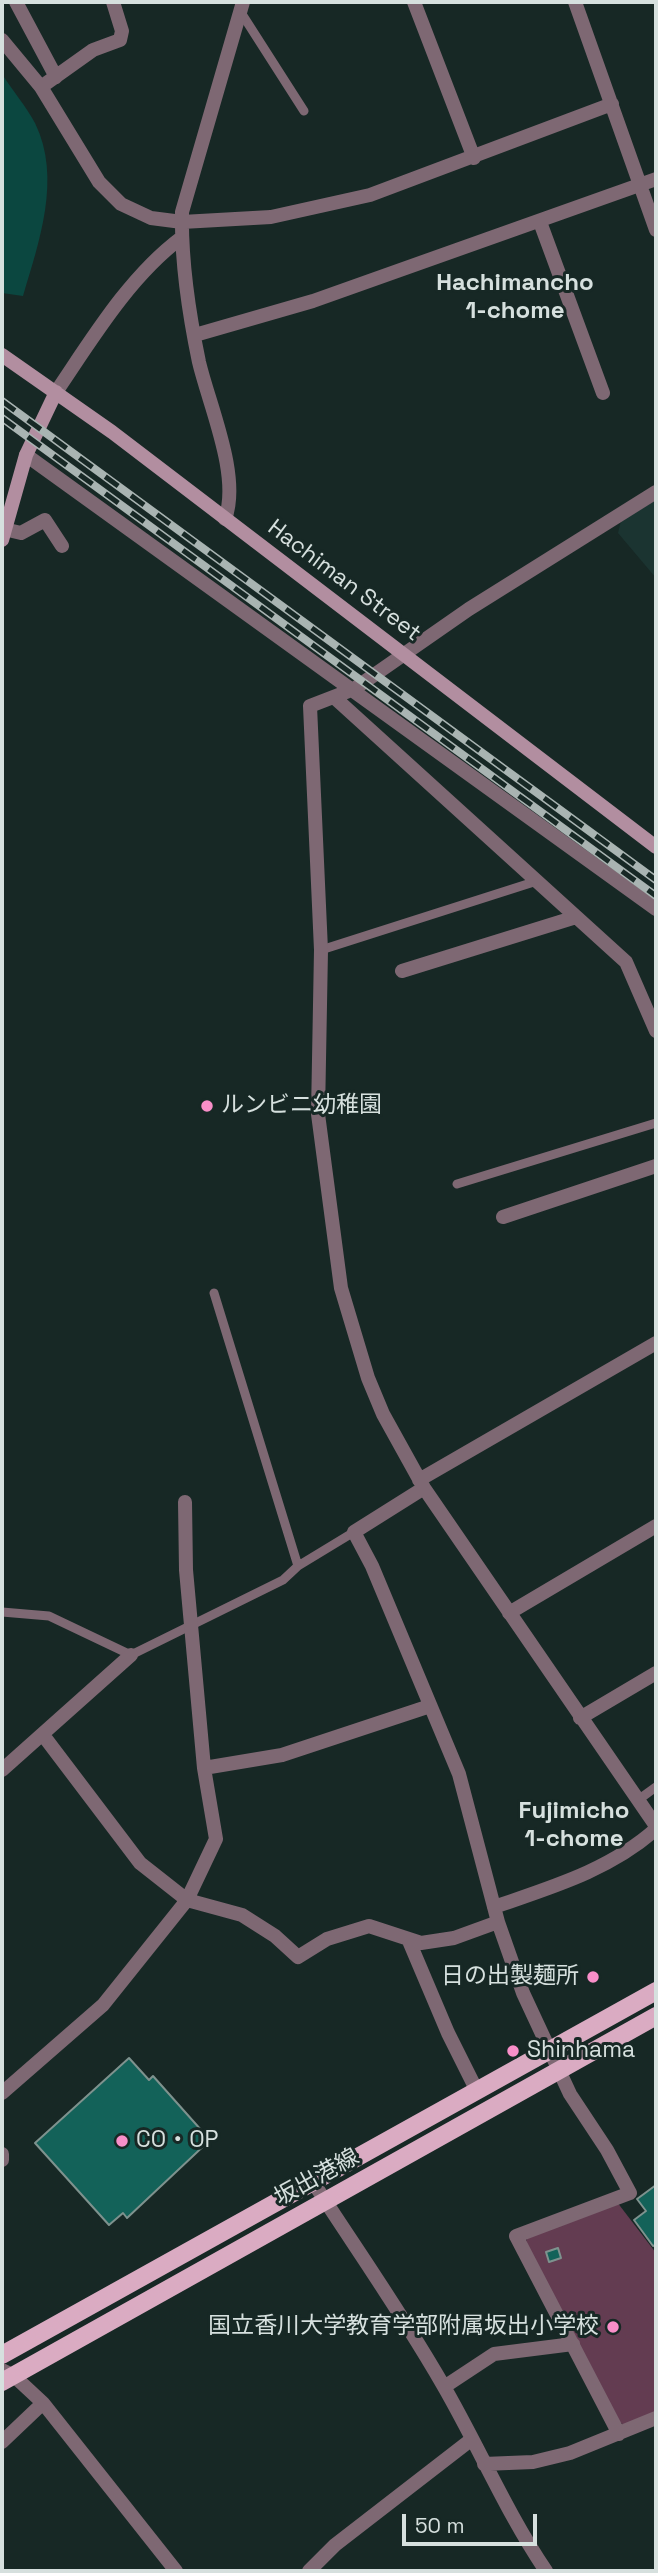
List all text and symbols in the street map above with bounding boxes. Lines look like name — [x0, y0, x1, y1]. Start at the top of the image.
district label: Hachimancho 1-chome — [436, 269, 594, 325]
street label: Hachiman Street — [262, 514, 426, 648]
place label: ルンビニ幼稚園 — [221, 1092, 382, 1120]
marker: ルンビニ幼稚園 — [199, 1098, 215, 1114]
district label: Fujimicho 1-chome — [519, 1797, 629, 1853]
place label: 日の出製麺所 — [441, 1963, 579, 1991]
marker: 日の出製麺所 — [585, 1969, 601, 1985]
place label: Shinhama — [527, 2037, 635, 2065]
marker: Shinhama — [505, 2043, 521, 2059]
place label: CO・OP — [136, 2127, 218, 2155]
marker: CO・OP — [114, 2133, 130, 2149]
street label: 坂出港線 — [270, 2144, 364, 2212]
place label: 国立香川大学教育学部附属坂出小学校 — [208, 2313, 599, 2341]
marker: 国立香川大学教育学部附属坂出小学校 — [605, 2319, 621, 2335]
scale bar — [406, 2500, 541, 2544]
text: 50 m — [415, 2512, 465, 2539]

